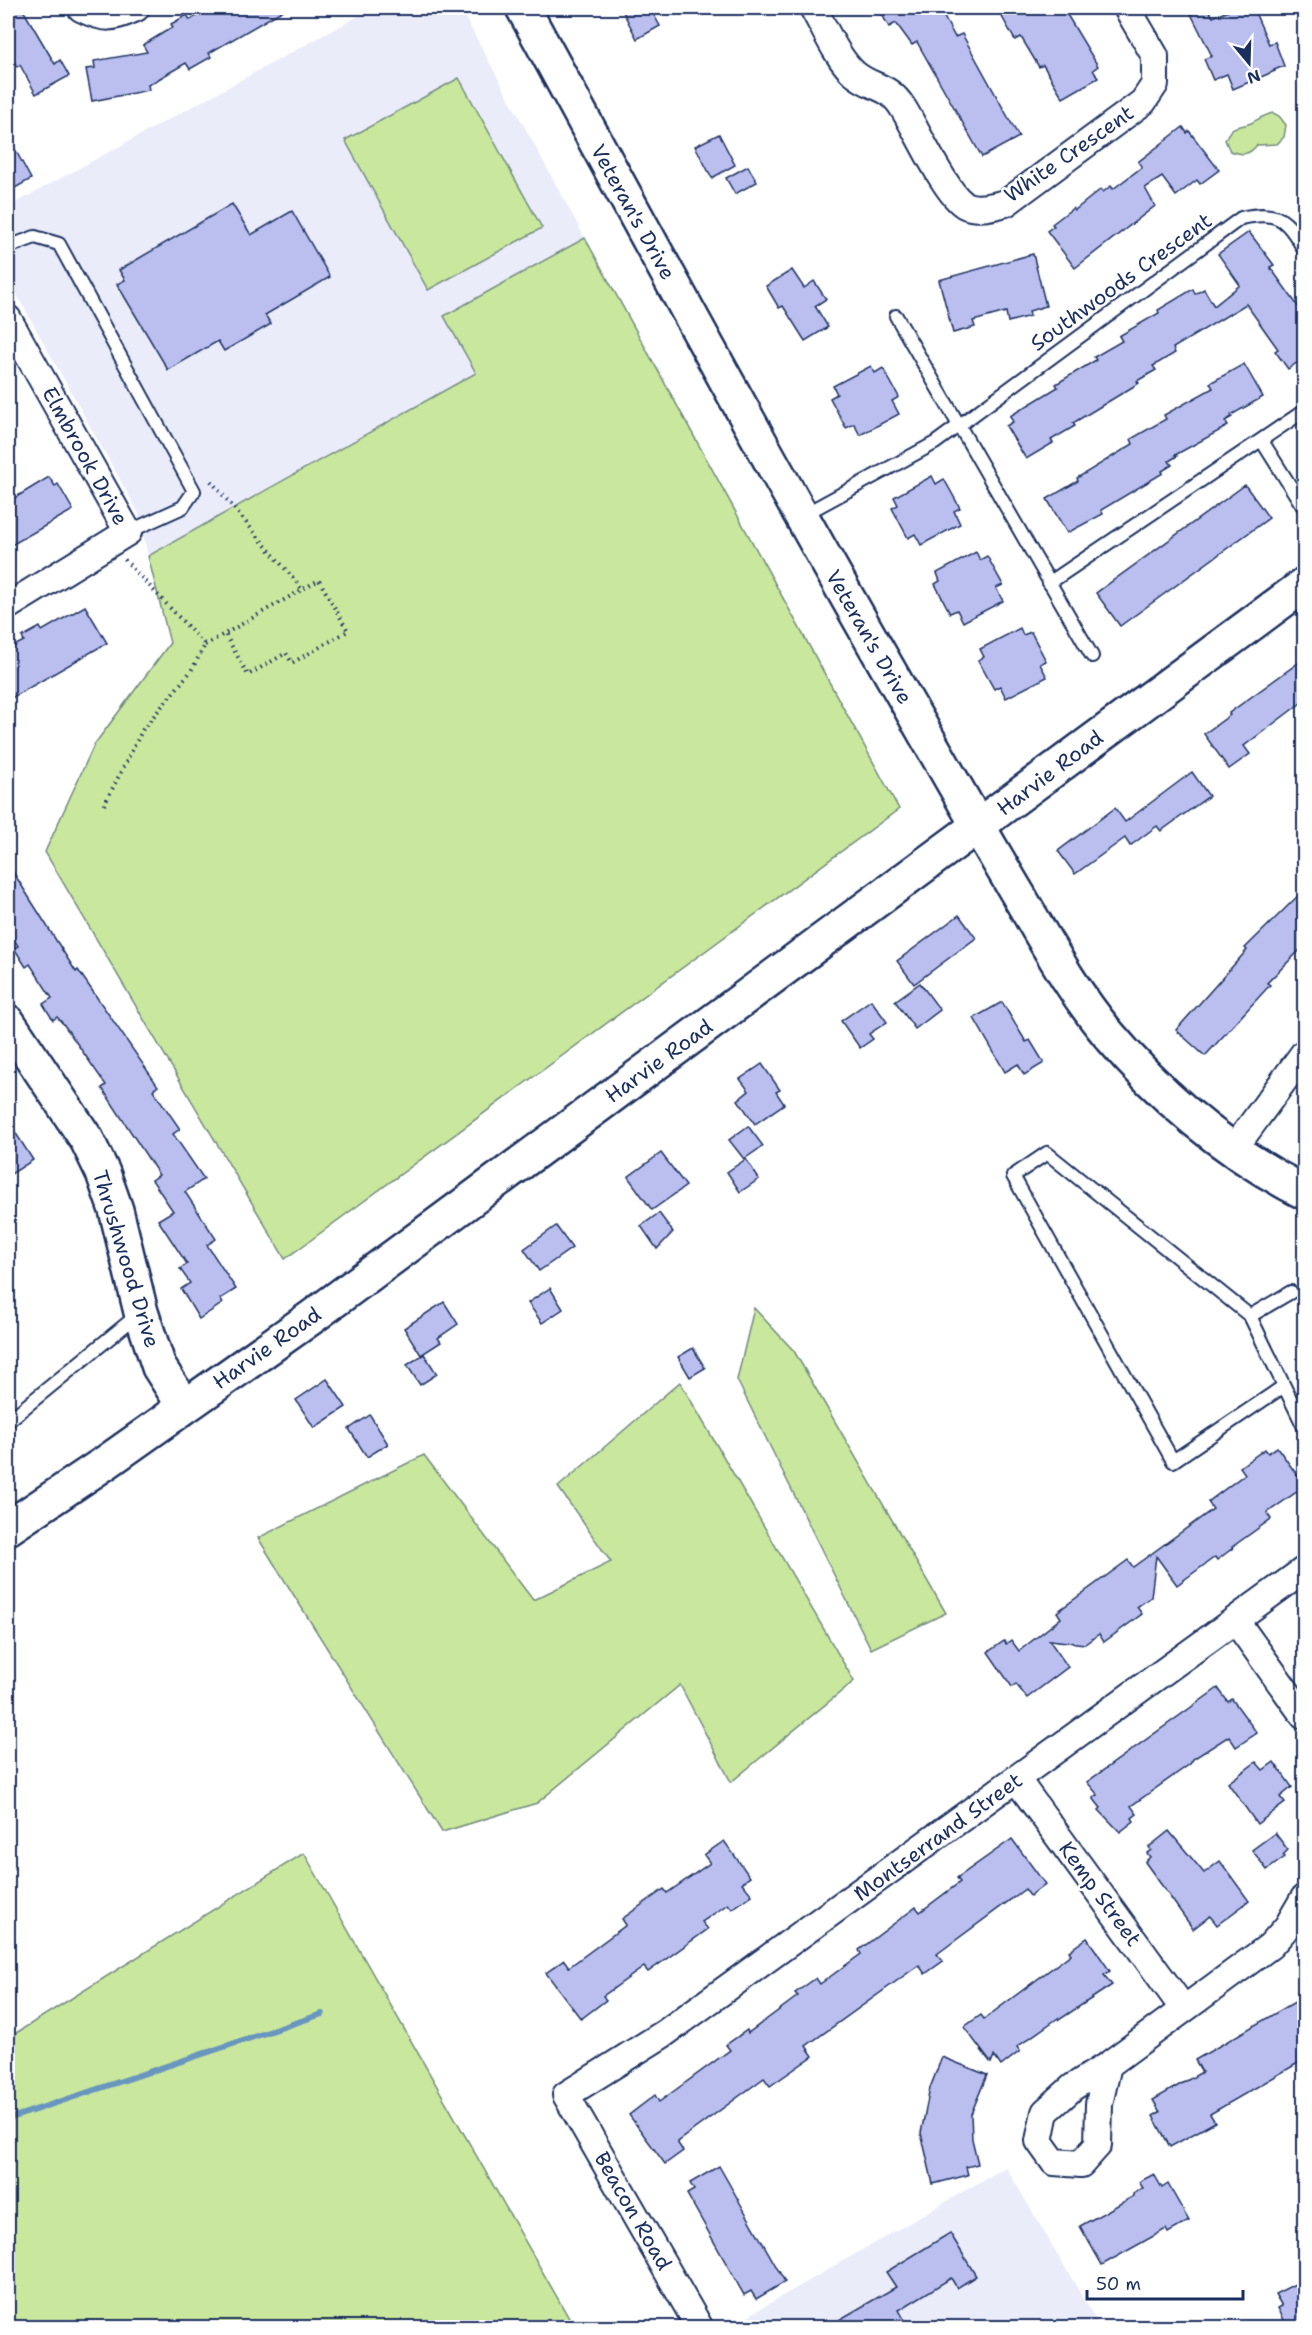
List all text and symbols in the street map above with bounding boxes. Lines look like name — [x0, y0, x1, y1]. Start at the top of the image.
north arrow — [1219, 33, 1279, 93]
text: N — [1244, 65, 1263, 89]
street label: White Crescent — [999, 99, 1139, 209]
street label: Veteran's Drive — [584, 139, 682, 285]
street label: Southwoods Crescent — [1025, 207, 1217, 357]
street label: Elmbrook Drive — [35, 382, 135, 530]
street label: Veteran's Drive — [819, 565, 919, 709]
street label: Harvie Road — [991, 724, 1109, 822]
street label: Harvie Road — [600, 1013, 718, 1109]
street label: Thrushwood Drive — [86, 1167, 166, 1351]
street label: Harvie Road — [207, 1300, 327, 1396]
street label: Montserrand Street — [848, 1766, 1028, 1908]
street label: Kemp Street — [1052, 1836, 1148, 1952]
street label: Beacon Road — [588, 2147, 678, 2275]
scale bar — [1087, 2263, 1243, 2301]
text: 50 m — [1096, 2272, 1141, 2296]

